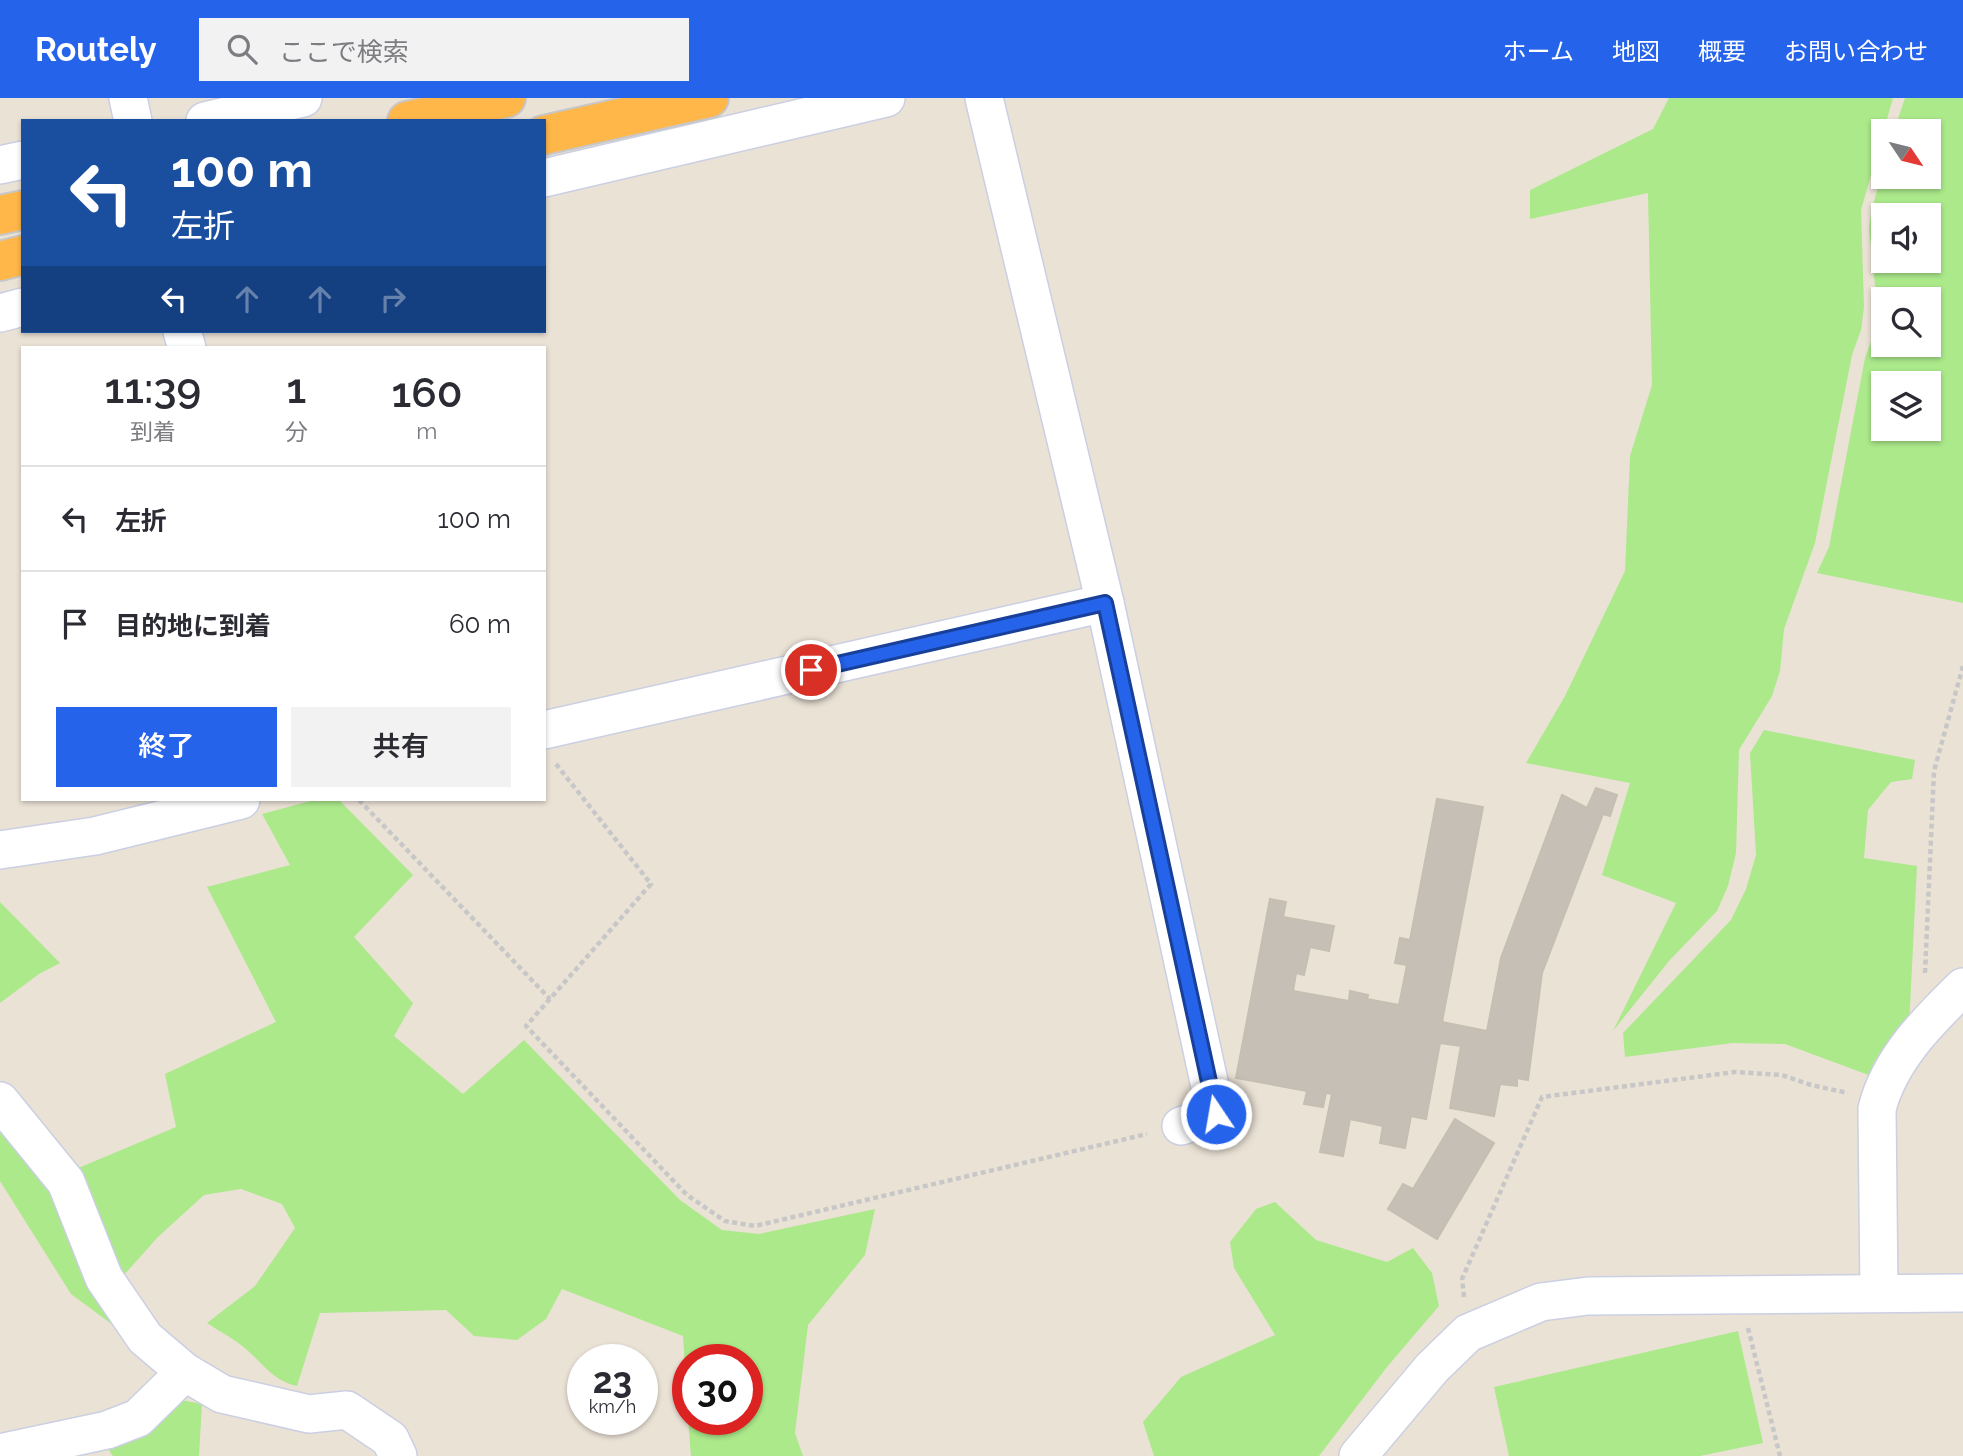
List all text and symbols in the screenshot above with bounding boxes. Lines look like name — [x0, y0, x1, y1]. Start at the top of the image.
search box — [199, 18, 689, 81]
text: Routely — [35, 30, 157, 69]
icon: search — [223, 30, 261, 68]
text: ここで検索 — [279, 37, 409, 67]
text: ホーム — [1503, 37, 1574, 66]
text: 地図 — [1612, 37, 1660, 66]
text: 概要 — [1698, 37, 1746, 66]
text: お問い合わせ — [1784, 37, 1928, 66]
north arrow — [1871, 119, 1941, 189]
map controls — [1871, 119, 1941, 441]
text: 100 m — [171, 141, 313, 198]
icon: left — [56, 147, 147, 238]
button: sound — [1871, 203, 1941, 273]
text: 左折 — [171, 207, 235, 244]
icon: left — [155, 280, 193, 318]
icon: ahead — [228, 280, 266, 318]
icon: ahead — [301, 280, 339, 318]
icon: right — [374, 280, 412, 318]
button: search — [1871, 287, 1941, 357]
text: 11:39 — [105, 364, 201, 413]
text: 1 — [286, 364, 306, 413]
text: 160 — [391, 368, 462, 417]
button: layers — [1871, 371, 1941, 441]
text: m — [416, 417, 437, 444]
text: 到着 — [130, 418, 176, 445]
text: 分 — [285, 418, 308, 445]
icon: left — [56, 500, 94, 538]
text: 100 m — [438, 504, 511, 534]
text: 左折 — [115, 506, 167, 536]
icon: arrive — [56, 605, 94, 643]
text: 60 m — [449, 609, 511, 639]
text: 目的地に到着 — [115, 611, 271, 641]
pin — [781, 640, 841, 700]
icon: arrive — [792, 651, 830, 689]
button: 終了 — [56, 707, 277, 787]
button: 共有 — [291, 707, 511, 787]
position arrow — [1179, 1077, 1253, 1151]
speed limit sign: 30 — [672, 1344, 763, 1435]
text: 23 — [593, 1360, 632, 1401]
text: km/h — [589, 1396, 636, 1417]

